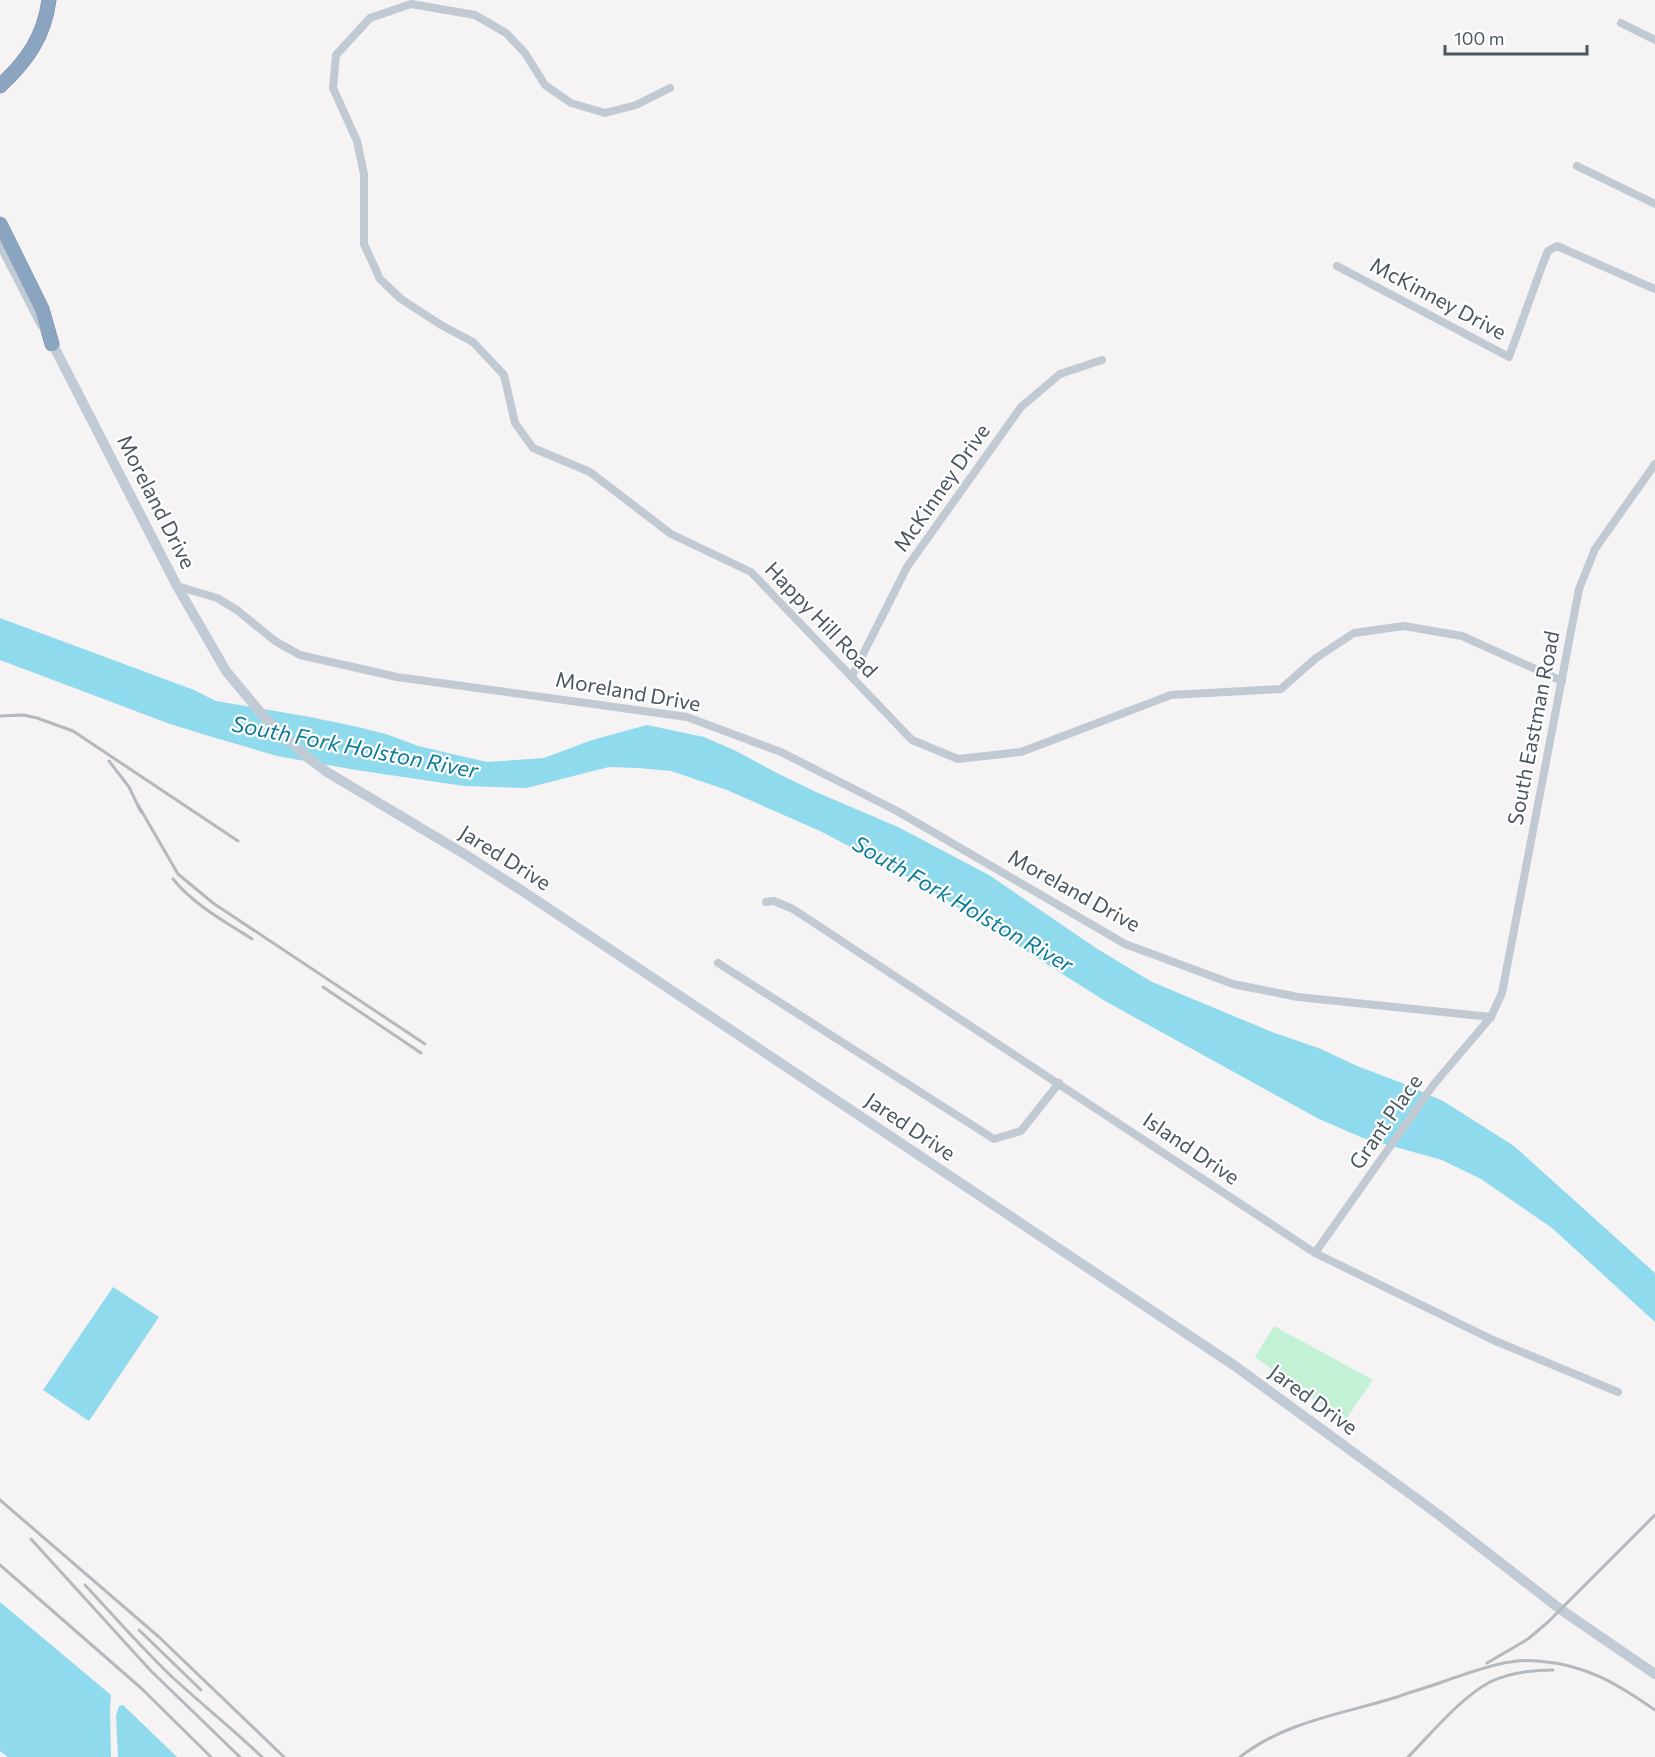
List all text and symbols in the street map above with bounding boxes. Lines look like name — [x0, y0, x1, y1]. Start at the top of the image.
scale bar — [1445, 18, 1588, 56]
text: 100 m — [1454, 27, 1504, 49]
street label: McKinney Drive — [1366, 251, 1511, 344]
street label: McKinney Drive — [887, 418, 994, 556]
street label: Moreland Drive — [113, 430, 202, 572]
street label: Happy Hill Road — [761, 556, 884, 682]
street label: South Eastman Road — [1501, 629, 1564, 827]
street label: Moreland Drive — [554, 665, 703, 716]
water label: South Fork Holston River — [230, 709, 482, 784]
street label: Jared Drive — [455, 819, 556, 895]
water label: South Fork Holston River — [848, 829, 1079, 978]
street label: Moreland Drive — [1004, 843, 1145, 936]
street label: Grant Place — [1343, 1069, 1427, 1173]
street label: Jared Drive — [861, 1087, 961, 1165]
street label: Island Drive — [1139, 1106, 1245, 1189]
street label: Jared Drive — [1265, 1358, 1363, 1439]

